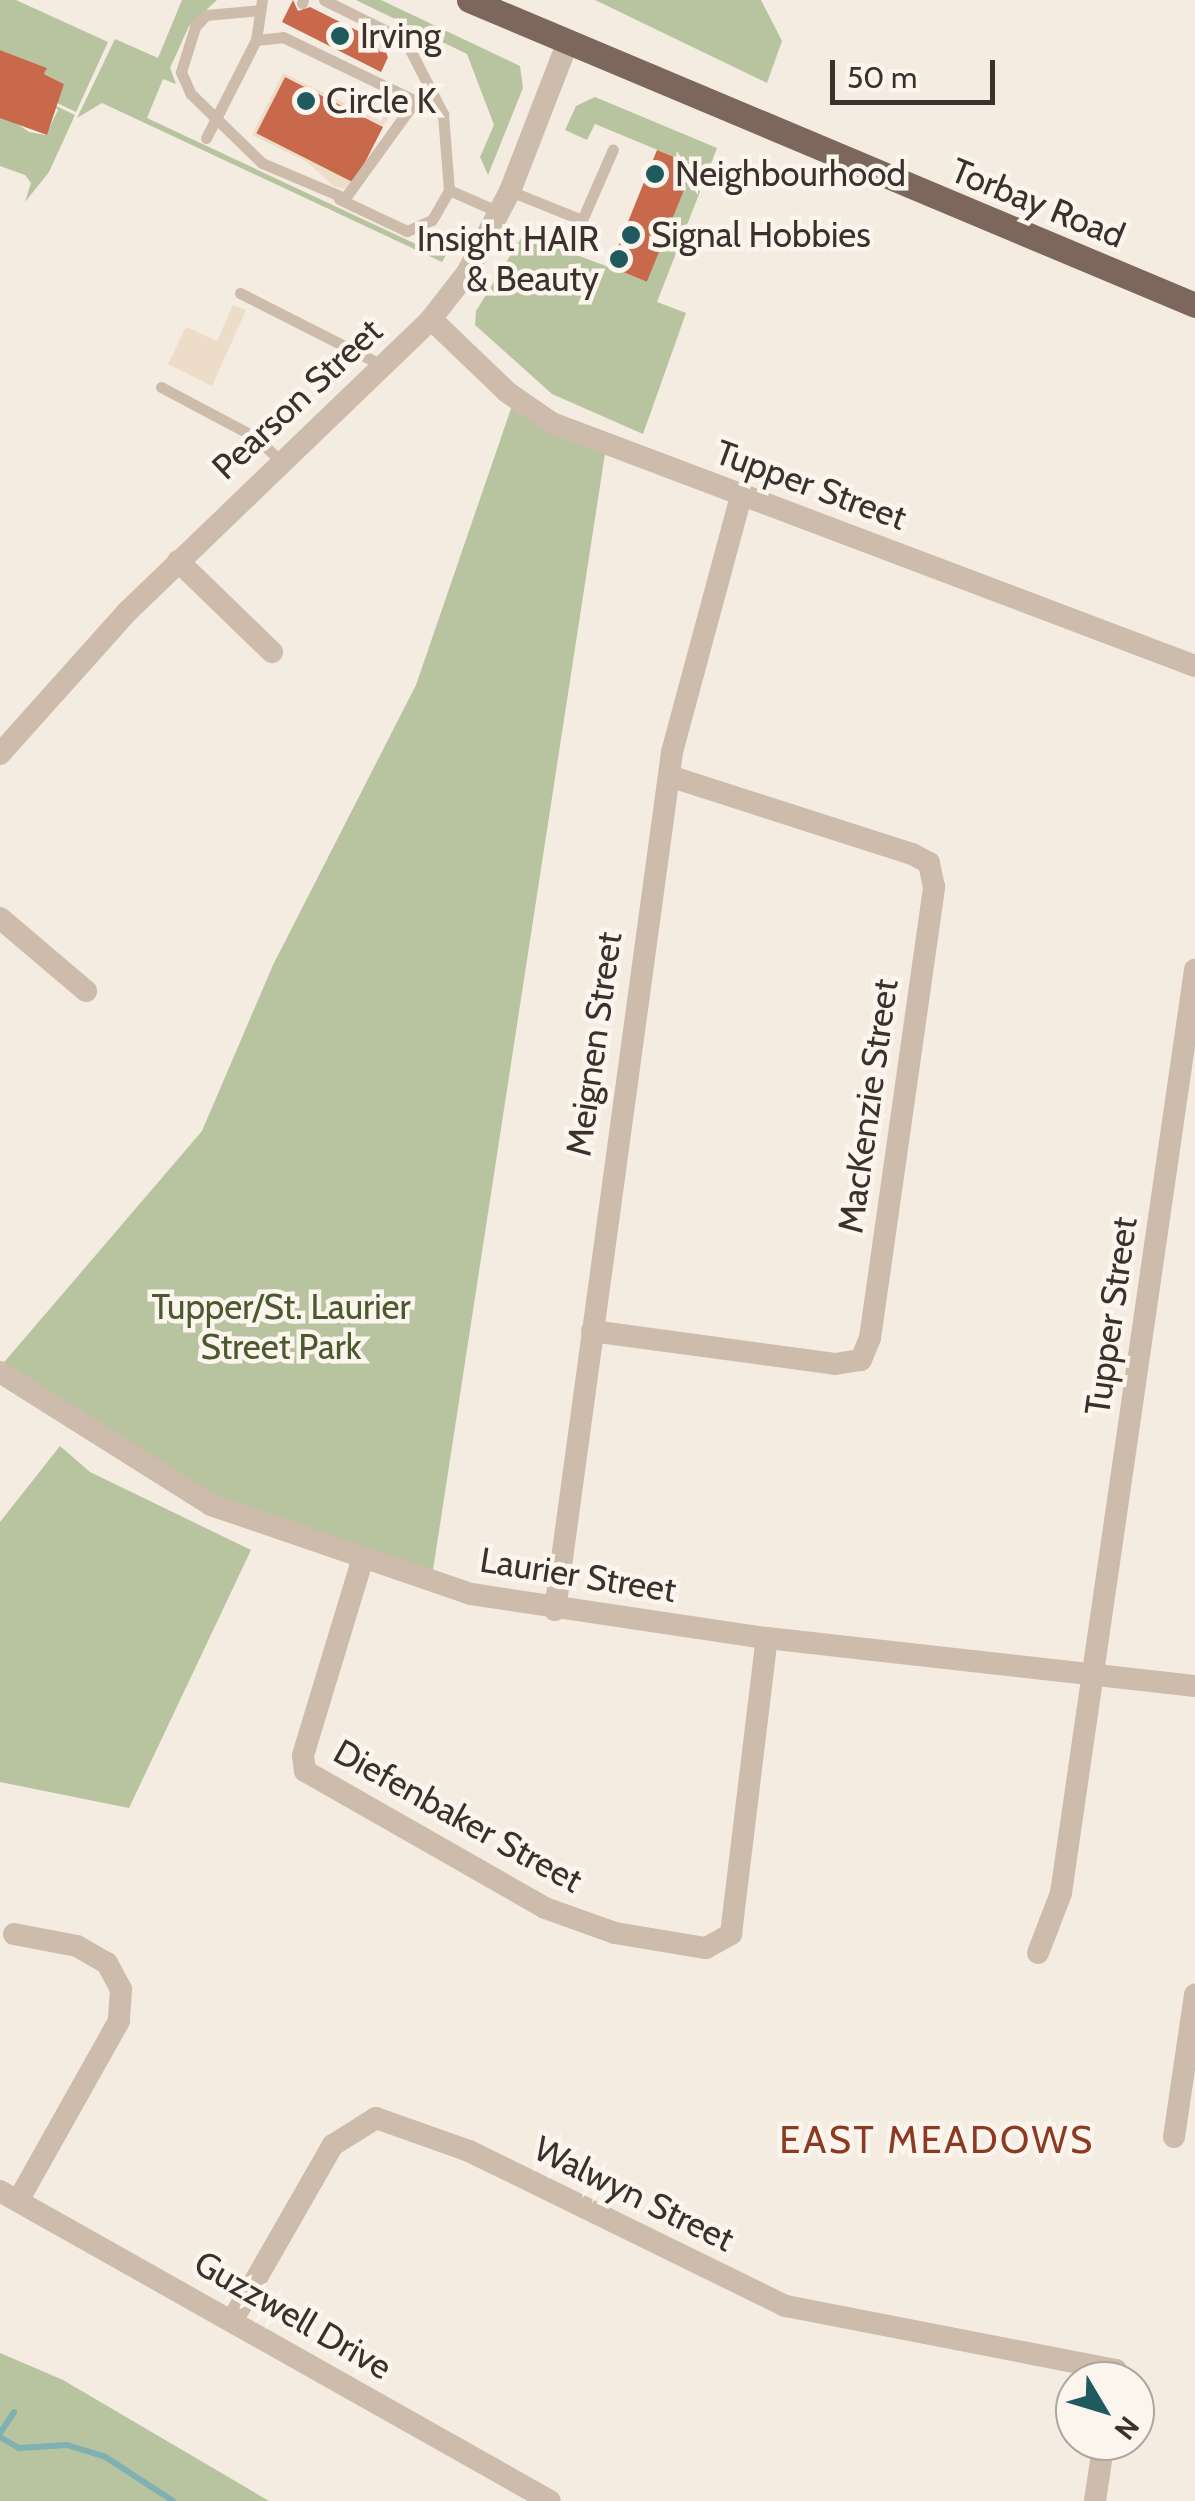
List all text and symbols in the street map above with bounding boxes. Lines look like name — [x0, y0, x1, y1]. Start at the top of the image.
place label: Irving — [360, 15, 441, 57]
marker: Irving — [329, 25, 351, 47]
scale bar — [835, 40, 1000, 102]
text: 50 m — [847, 59, 917, 96]
place label: Circle K — [326, 80, 436, 122]
marker: Circle K — [295, 90, 317, 112]
street label: Torbay Road — [945, 149, 1131, 257]
place label: Neighbourhood — [675, 153, 906, 195]
marker: Neighbourhood — [644, 163, 666, 185]
place label: Signal Hobbies — [651, 214, 871, 256]
place label: Insight HAIR & Beauty — [417, 218, 599, 300]
marker: Signal Hobbies — [620, 224, 642, 246]
marker: Insight HAIR & Beauty — [608, 248, 630, 270]
street label: Pearson Street — [204, 310, 390, 488]
street label: Tupper Street — [710, 431, 912, 539]
street label: Meignen Street — [558, 929, 630, 1159]
street label: MacKenzie Street — [829, 976, 907, 1236]
street label: Tupper Street — [1076, 1214, 1146, 1418]
park label: Tupper/St. Laurier Street Park — [151, 1286, 411, 1368]
street label: Laurier Street — [477, 1539, 679, 1611]
street label: Diefenbaker Street — [327, 1730, 589, 1902]
district label: EAST MEADOWS — [779, 2117, 1095, 2163]
street label: Walwyn Street — [527, 2128, 741, 2260]
street label: Guzzwell Drive — [187, 2242, 399, 2388]
north arrow — [1055, 2361, 1155, 2461]
text: N — [1108, 2410, 1147, 2446]

